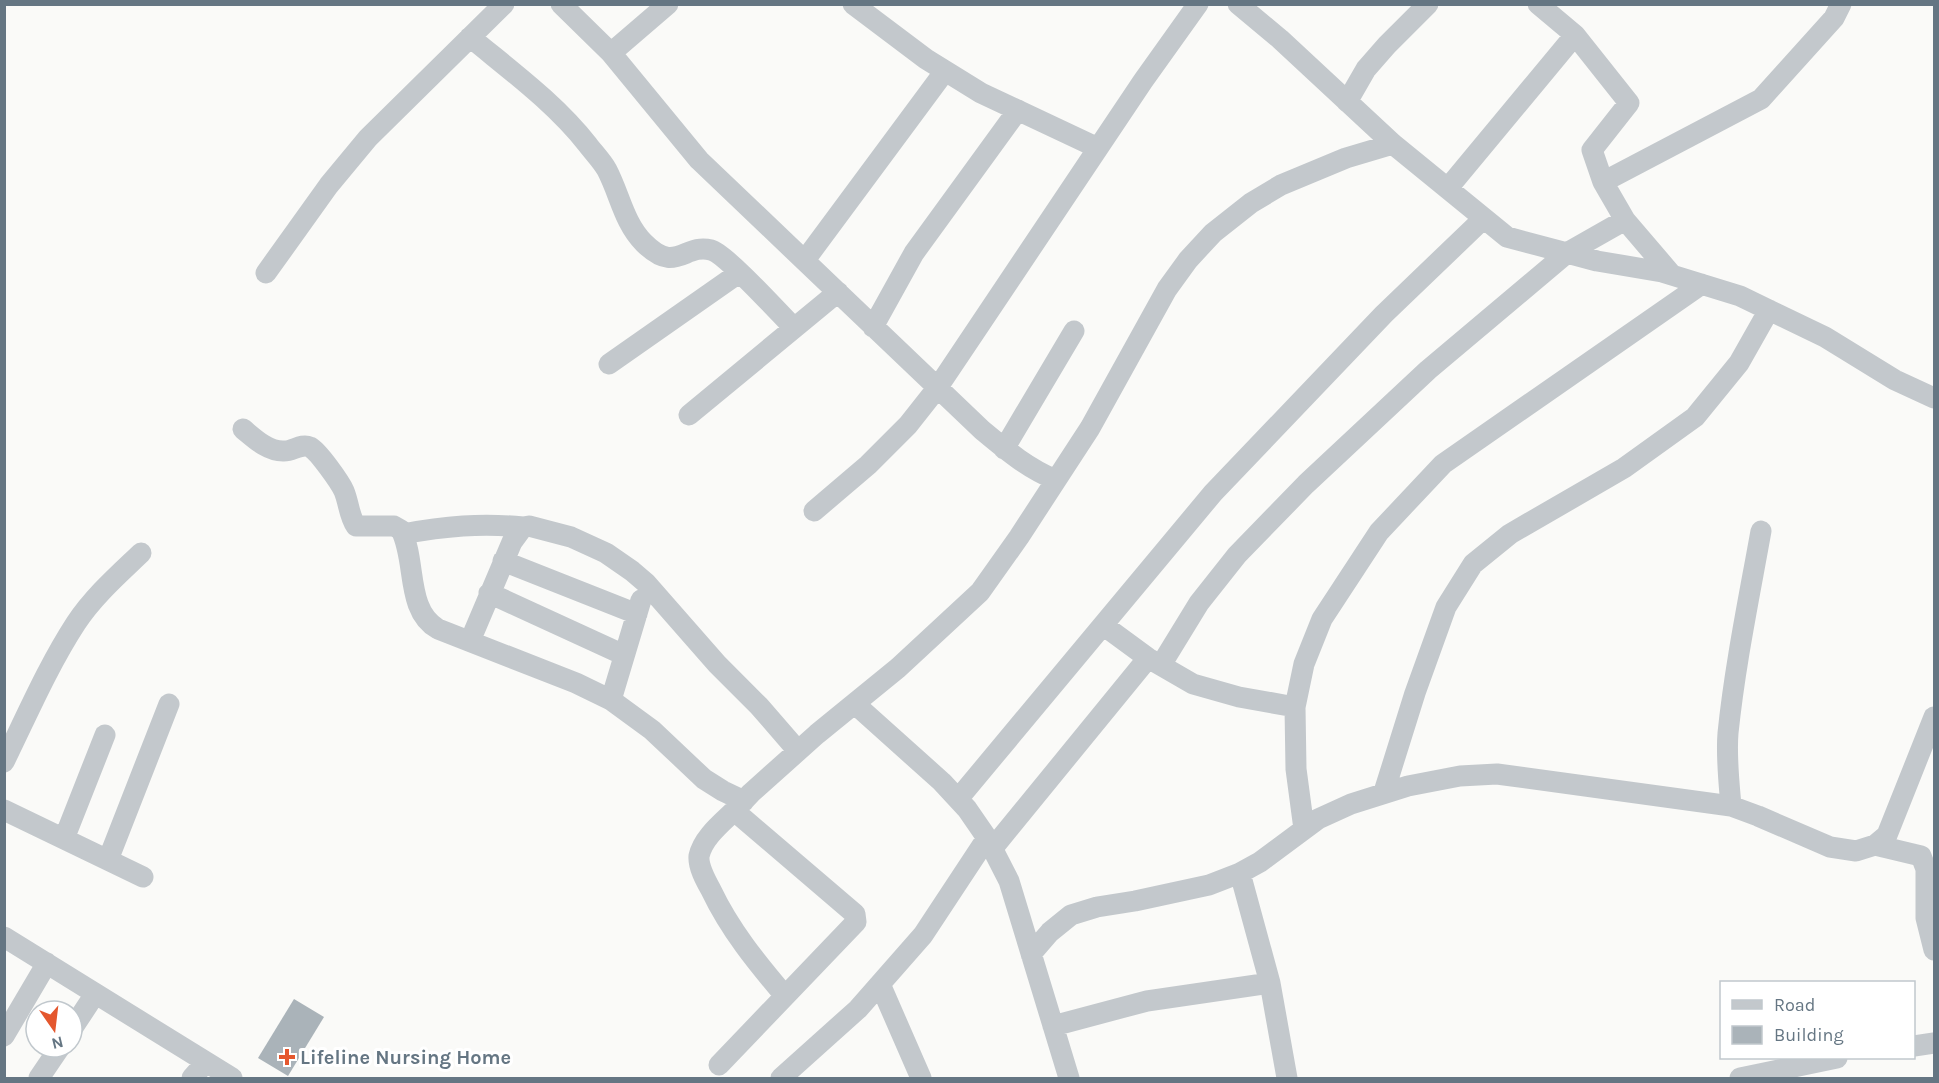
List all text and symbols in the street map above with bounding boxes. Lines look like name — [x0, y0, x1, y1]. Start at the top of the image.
legend — [1720, 981, 1915, 1059]
text: Road — [1774, 994, 1815, 1016]
north arrow — [24, 999, 84, 1059]
text: Building — [1774, 1024, 1844, 1046]
text: N — [50, 1032, 65, 1054]
place label: Lifeline Nursing Home — [300, 1046, 511, 1069]
marker: Lifeline Nursing Home — [278, 1048, 296, 1066]

